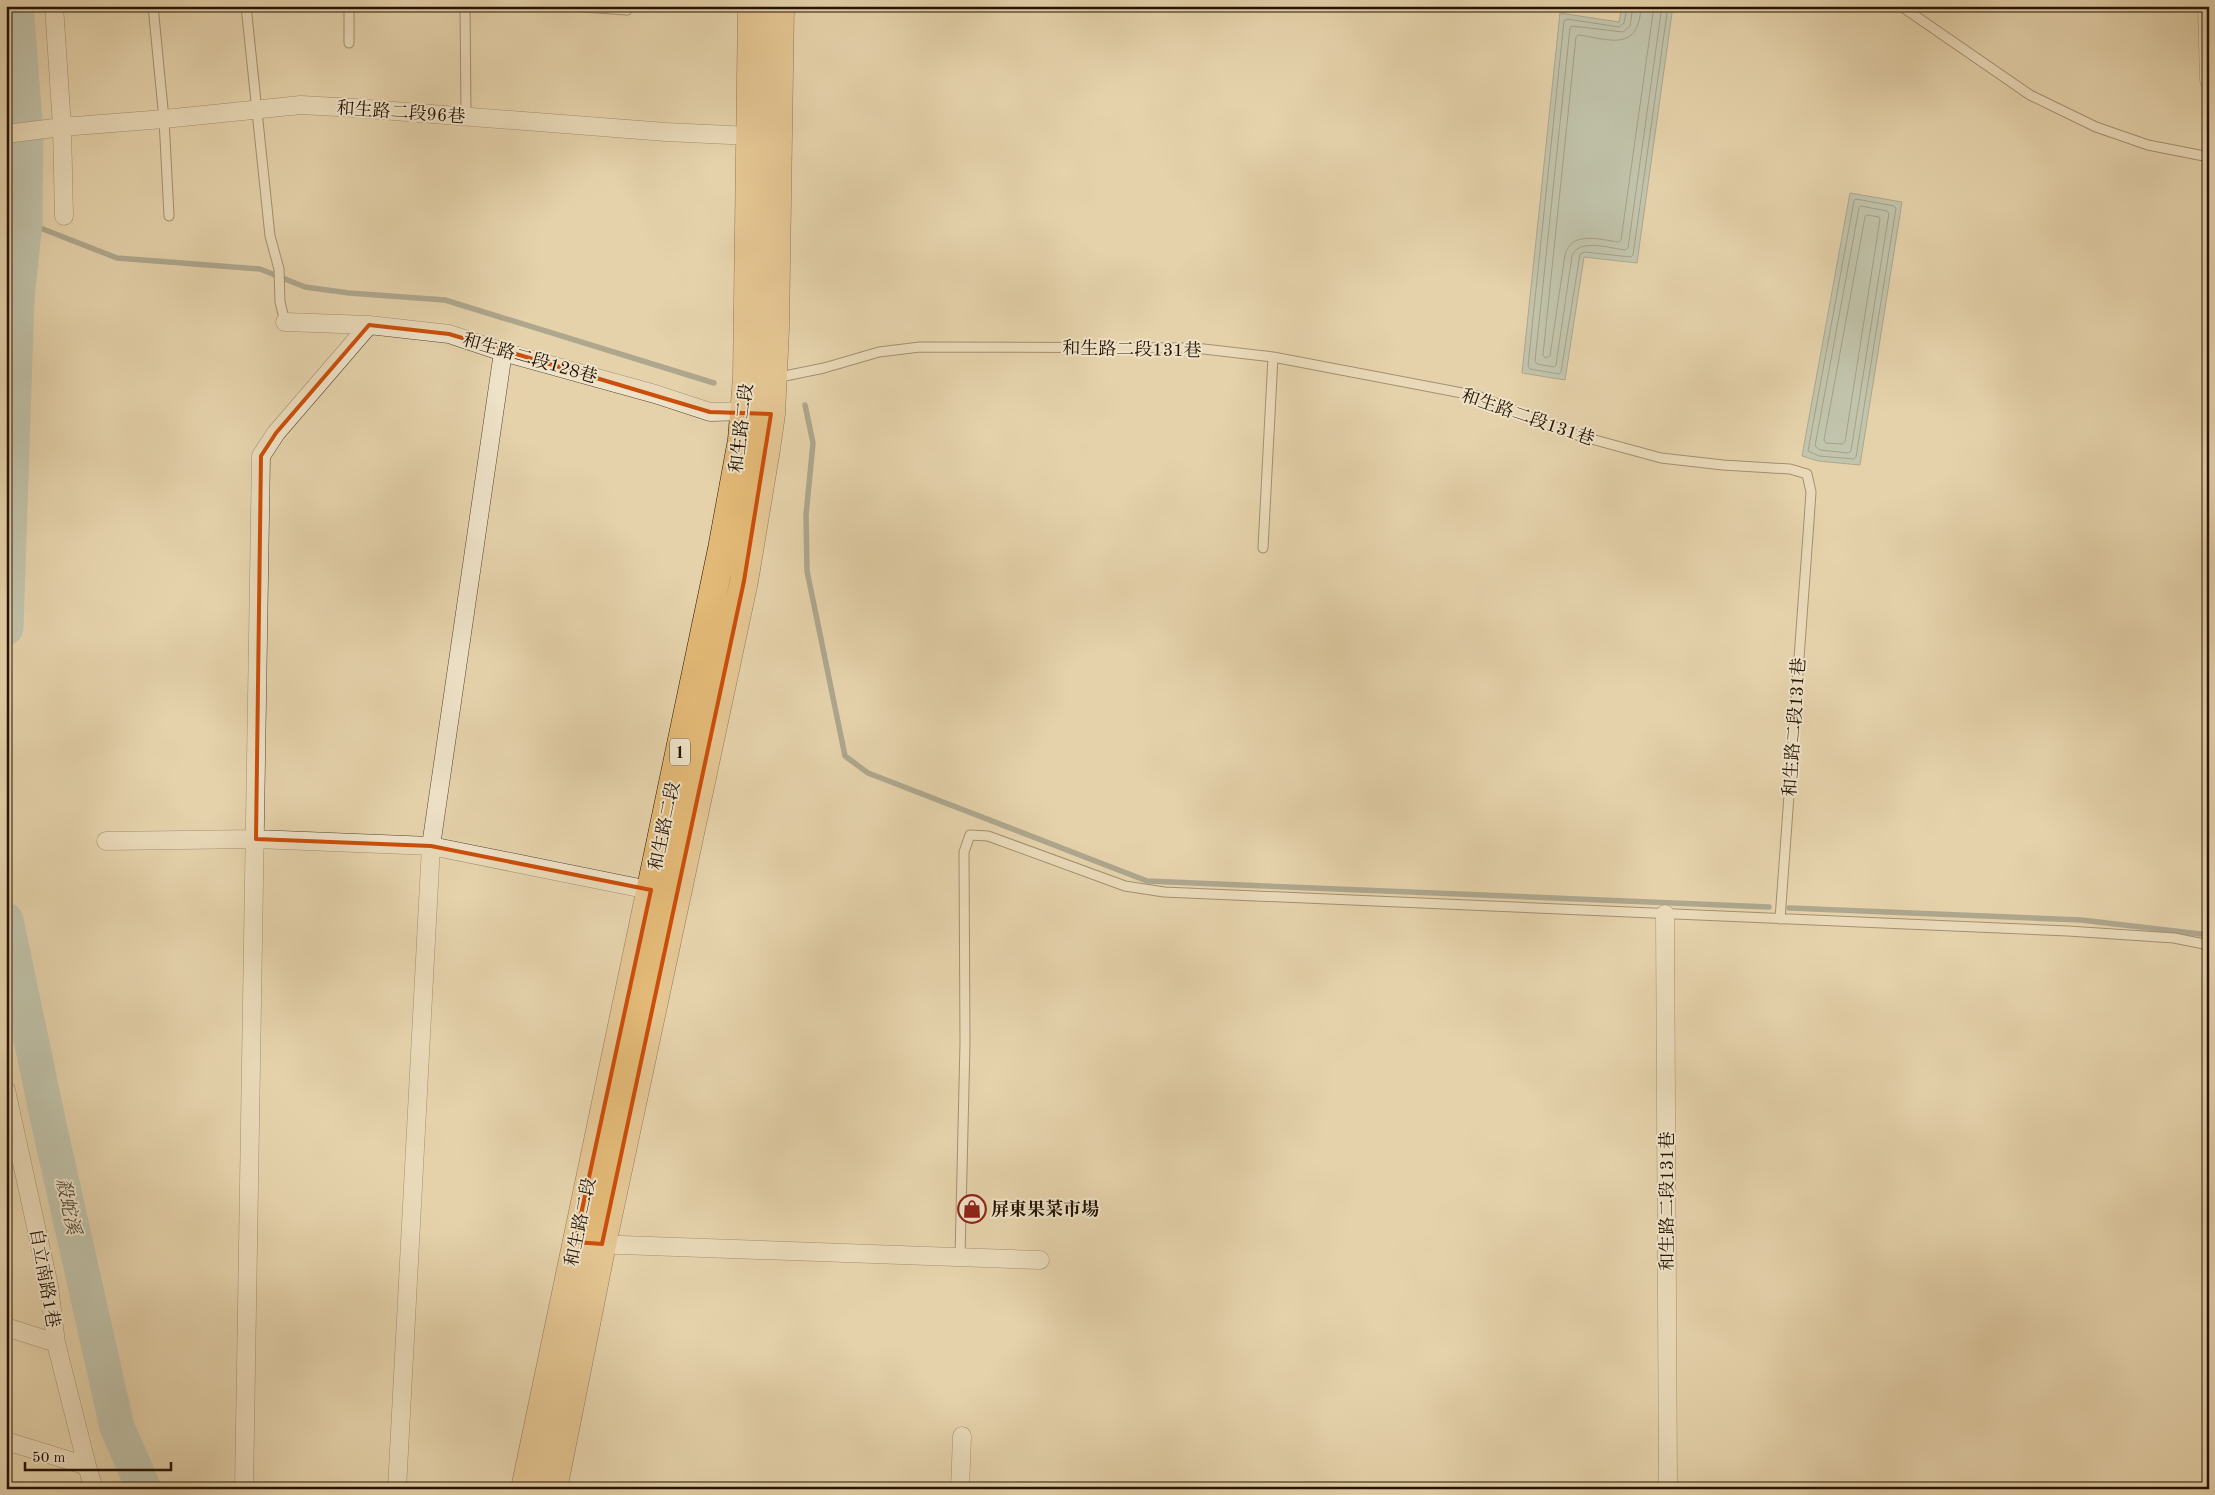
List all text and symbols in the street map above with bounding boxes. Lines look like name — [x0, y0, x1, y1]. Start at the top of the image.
street label: 和生路二段96巷 — [336, 98, 466, 126]
street label: 和生路二段128巷 — [460, 329, 600, 387]
street label: 和生路二段131巷 — [1062, 338, 1202, 360]
street label: 和生路二段 — [726, 382, 756, 474]
street label: 和生路二段131巷 — [1459, 385, 1597, 449]
street label: 和生路二段131巷 — [1779, 657, 1809, 797]
road number: 1 — [670, 739, 690, 766]
street label: 和生路二段 — [645, 780, 683, 872]
street label: 和生路二段131巷 — [1657, 1131, 1677, 1271]
water label: 殺蛇溪 — [51, 1176, 84, 1238]
street label: 和生路二段 — [561, 1176, 599, 1268]
shop icon: 屏東果菜市場 — [957, 1194, 987, 1224]
place label: 屏東果菜市場 — [991, 1199, 1099, 1219]
street label: 自立南路1巷 — [26, 1227, 64, 1329]
scale bar — [25, 1440, 171, 1472]
text: 50 m — [32, 1451, 66, 1466]

